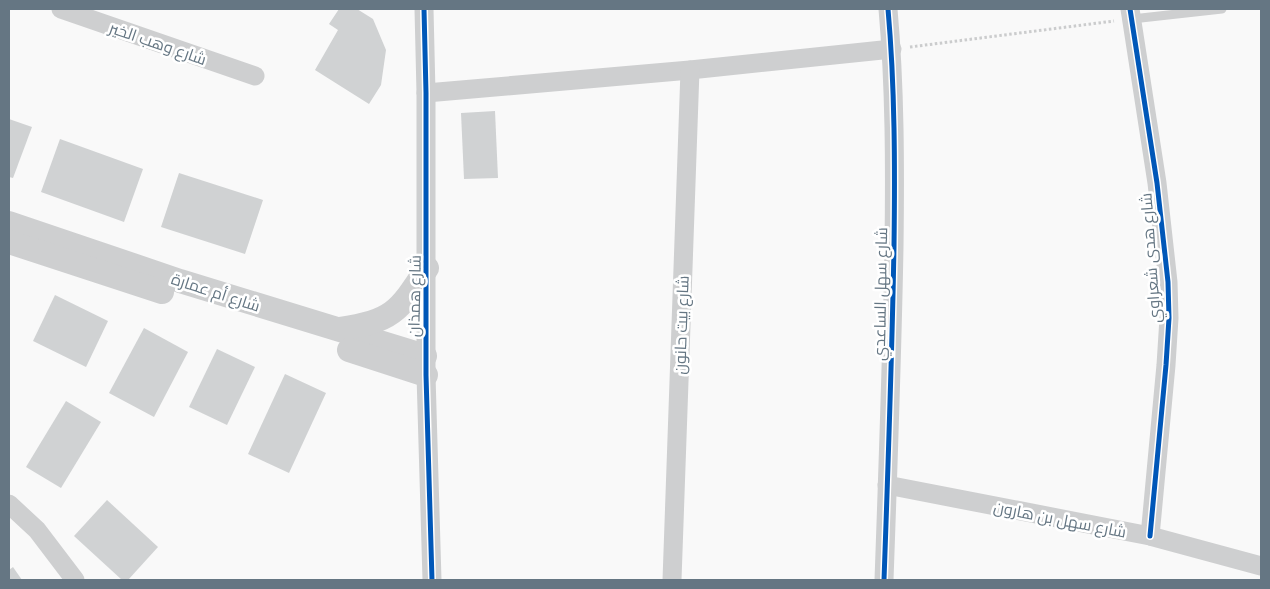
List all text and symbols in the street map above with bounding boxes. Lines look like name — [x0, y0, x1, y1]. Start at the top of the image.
street label: شارع وهب الخير — [105, 17, 209, 71]
street label: شارع هدى شعراوي — [1135, 192, 1169, 324]
street label: شارع سهل الساعدي — [869, 227, 895, 361]
street label: شارع همذان — [403, 255, 427, 337]
street label: شارع أم عمارة — [168, 268, 263, 318]
street label: شارع بيت حانون — [669, 275, 695, 375]
street label: شارع سهل بن هارون — [992, 496, 1128, 544]

